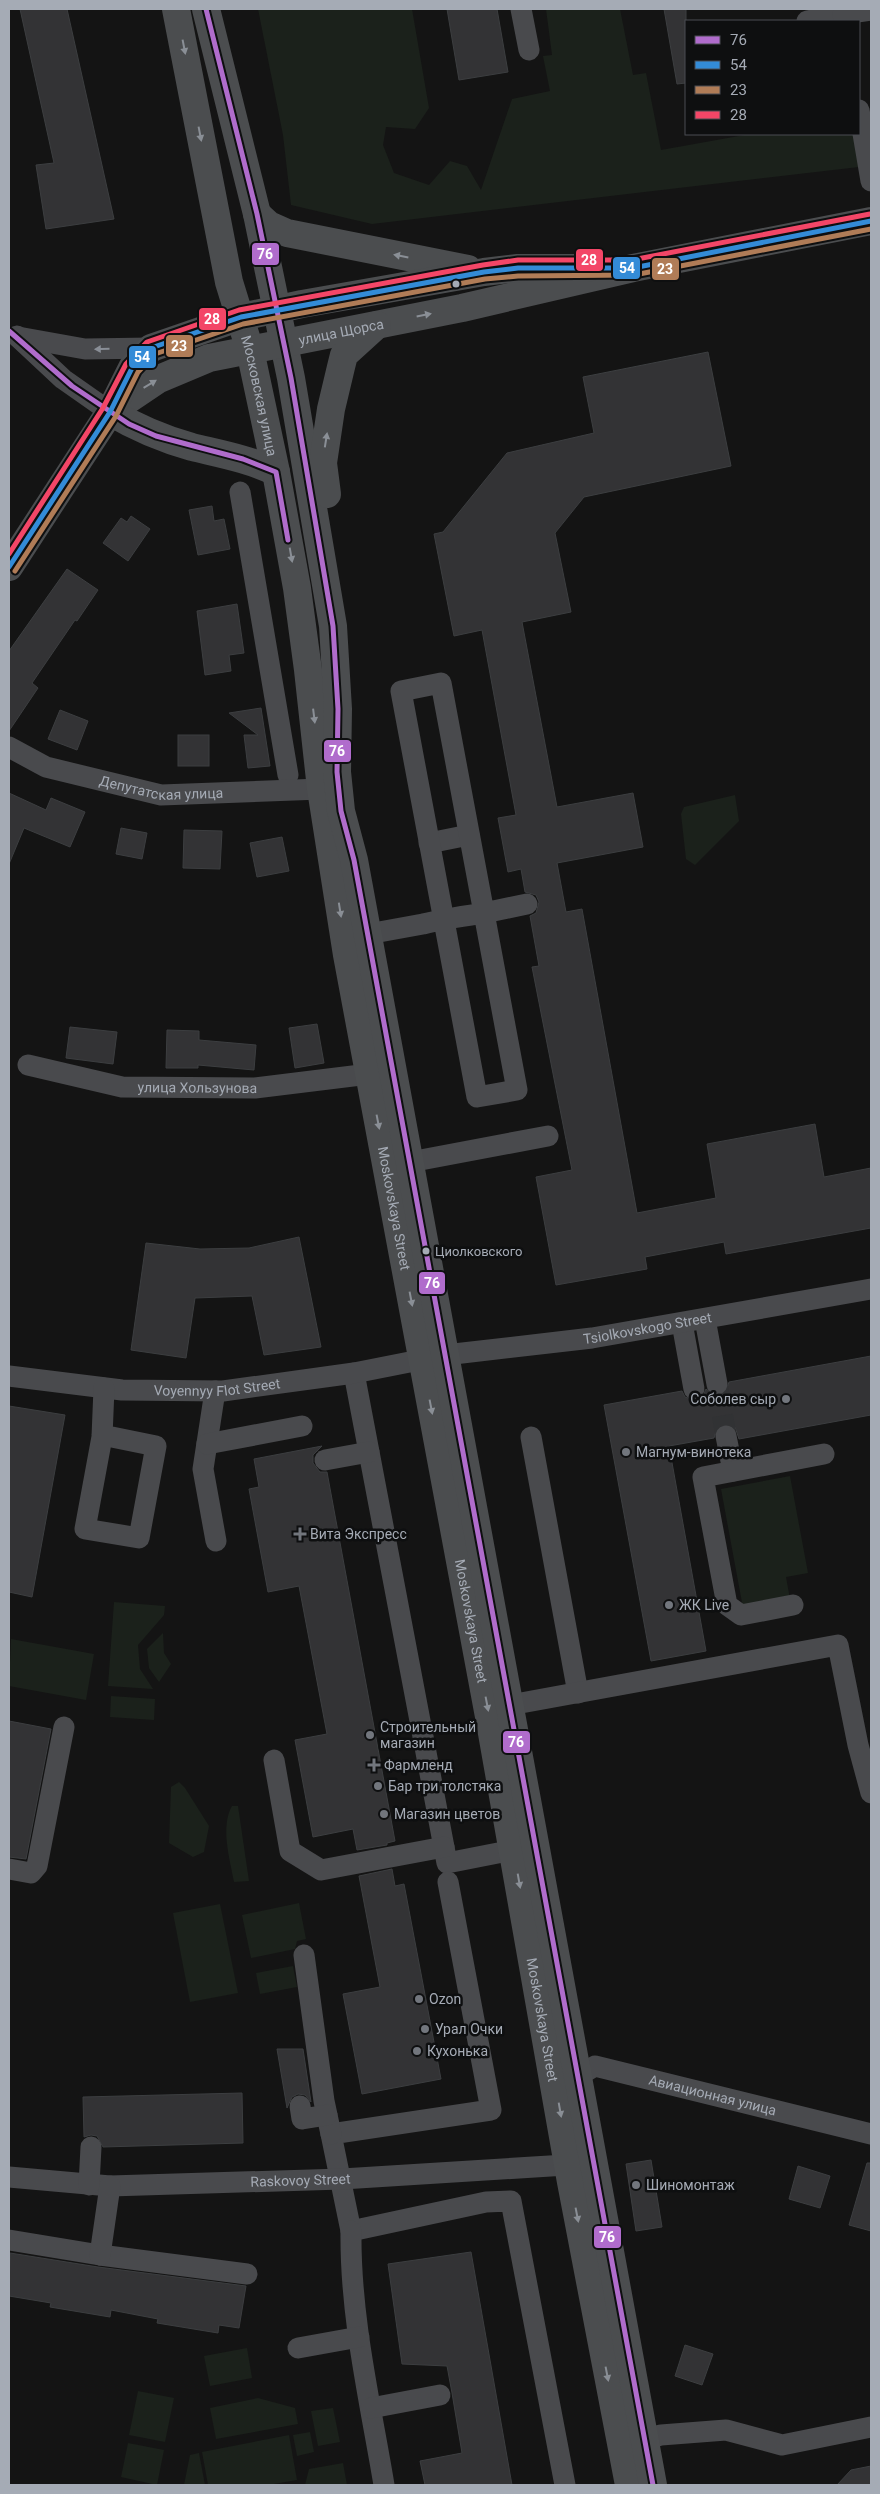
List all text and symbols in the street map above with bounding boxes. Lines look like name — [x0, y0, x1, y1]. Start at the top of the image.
legend — [685, 20, 860, 135]
text: 76 — [730, 31, 747, 49]
one-way arrow — [180, 40, 188, 56]
text: 54 — [730, 56, 747, 74]
text: 23 — [730, 81, 747, 99]
text: 28 — [730, 106, 747, 124]
one-way arrow — [196, 126, 204, 141]
line badge: 76 — [251, 242, 280, 266]
text: 76 — [257, 246, 273, 262]
line badge: 28 — [575, 248, 604, 272]
one-way arrow — [394, 252, 409, 260]
text: 28 — [581, 252, 597, 268]
line badge: 54 — [612, 256, 641, 280]
line badge: 23 — [651, 257, 680, 281]
text: 54 — [619, 260, 635, 276]
text: 23 — [657, 261, 673, 277]
unlabelled marker — [451, 279, 461, 289]
line badge: 28 — [198, 307, 227, 331]
text: 28 — [204, 311, 220, 327]
one-way arrow — [417, 311, 432, 319]
street label: улица Щорса — [297, 316, 385, 348]
street label: Московская улица — [238, 333, 280, 458]
line badge: 23 — [165, 334, 194, 358]
text: 23 — [171, 338, 187, 354]
one-way arrow — [94, 345, 110, 353]
line badge: 54 — [128, 345, 157, 369]
text: 54 — [134, 349, 150, 365]
one-way arrow — [144, 380, 157, 389]
one-way arrow — [323, 432, 331, 448]
one-way arrow — [287, 547, 295, 563]
one-way arrow — [310, 708, 318, 724]
line badge: 76 — [323, 739, 352, 763]
text: 76 — [329, 743, 345, 759]
street label: Депутатская улица — [98, 772, 223, 803]
one-way arrow — [336, 903, 344, 919]
street label: улица Хользунова — [138, 1079, 257, 1096]
one-way arrow — [374, 1114, 382, 1129]
street label: Moskovskaya Street — [375, 1145, 414, 1272]
place label: Циолковского — [435, 1244, 522, 1259]
marker: Циолковского — [421, 1246, 431, 1256]
line badge: 76 — [418, 1271, 446, 1295]
text: 76 — [424, 1275, 440, 1291]
one-way arrow — [407, 1291, 415, 1307]
street label: Tsiolkovskogo Street — [582, 1309, 713, 1347]
street label: Voyennyy Flot Street — [154, 1375, 282, 1399]
place label: Соболев сыр — [690, 1391, 776, 1407]
marker: Соболев сыр — [780, 1393, 792, 1405]
one-way arrow — [427, 1399, 435, 1414]
place label: Магнум-винотека — [636, 1444, 751, 1460]
marker: Магнум-винотека — [620, 1446, 632, 1458]
place label: Вита Экспресс — [310, 1526, 407, 1542]
marker: Вита Экспресс — [294, 1528, 306, 1540]
street label: Moskovskaya Street — [452, 1558, 491, 1685]
place label: ЖК Live — [679, 1597, 729, 1613]
marker: ЖК Live — [663, 1599, 675, 1611]
one-way arrow — [483, 1697, 491, 1713]
place label: Строительный магазин — [380, 1719, 476, 1751]
marker: Строительный магазин — [364, 1729, 376, 1741]
line badge: 76 — [502, 1730, 531, 1754]
text: 76 — [508, 1734, 524, 1750]
place label: Фармленд — [384, 1757, 453, 1773]
marker: Фармленд — [368, 1759, 380, 1771]
place label: Бар три толстяка — [388, 1778, 501, 1794]
marker: Бар три толстяка — [372, 1780, 384, 1792]
place label: Магазин цветов — [394, 1806, 500, 1822]
marker: Магазин цветов — [378, 1808, 390, 1820]
one-way arrow — [515, 1874, 523, 1890]
street label: Moskovskaya Street — [524, 1957, 561, 2084]
place label: Ozon — [429, 1991, 461, 2007]
marker: Ozon — [413, 1993, 425, 2005]
place label: Урал Очки — [435, 2021, 503, 2037]
marker: Урал Очки — [419, 2023, 431, 2035]
place label: Кухонька — [427, 2043, 488, 2059]
marker: Кухонька — [411, 2045, 423, 2057]
street label: Авиационная улица — [647, 2072, 778, 2118]
one-way arrow — [556, 2103, 564, 2119]
street label: Raskovoy Street — [250, 2170, 351, 2190]
place label: Шиномонтаж — [646, 2177, 735, 2193]
marker: Шиномонтаж — [630, 2179, 642, 2191]
one-way arrow — [574, 2207, 582, 2223]
line badge: 76 — [593, 2225, 622, 2249]
text: 76 — [599, 2229, 615, 2245]
one-way arrow — [604, 2367, 612, 2383]

